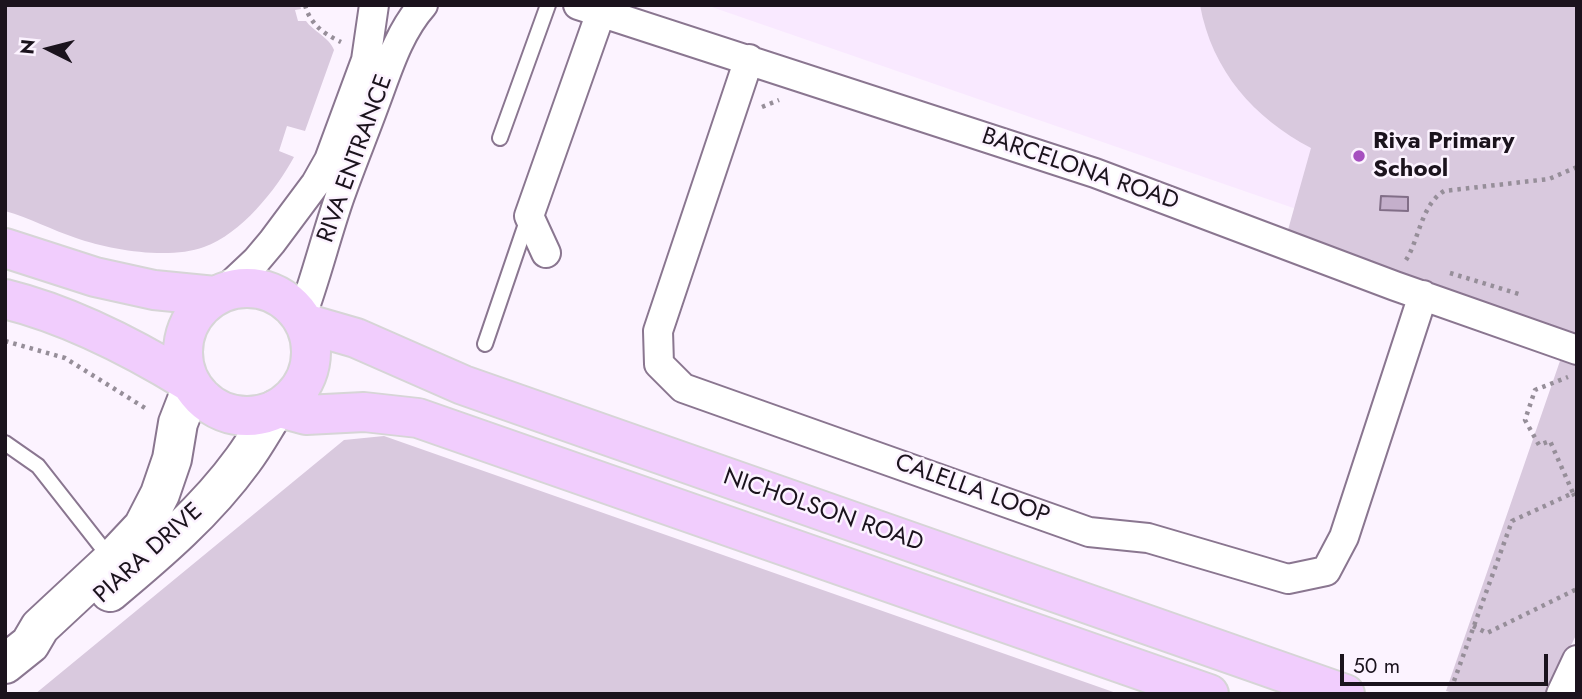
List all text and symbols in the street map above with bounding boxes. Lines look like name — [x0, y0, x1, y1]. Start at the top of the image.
north arrow — [14, 14, 84, 84]
text: N — [13, 38, 42, 56]
street label: RIVA ENTRANCE — [312, 71, 400, 247]
street label: BARCELONA ROAD — [978, 123, 1182, 217]
place label: Riva Primary School — [1373, 128, 1515, 184]
marker: Riva Primary School — [1351, 148, 1367, 164]
street label: CALELLA LOOP — [891, 449, 1053, 531]
street label: NICHOLSON ROAD — [719, 463, 927, 559]
street label: PIARA DRIVE — [89, 498, 209, 610]
scale bar — [1344, 640, 1552, 684]
text: 50 m — [1353, 651, 1400, 681]

